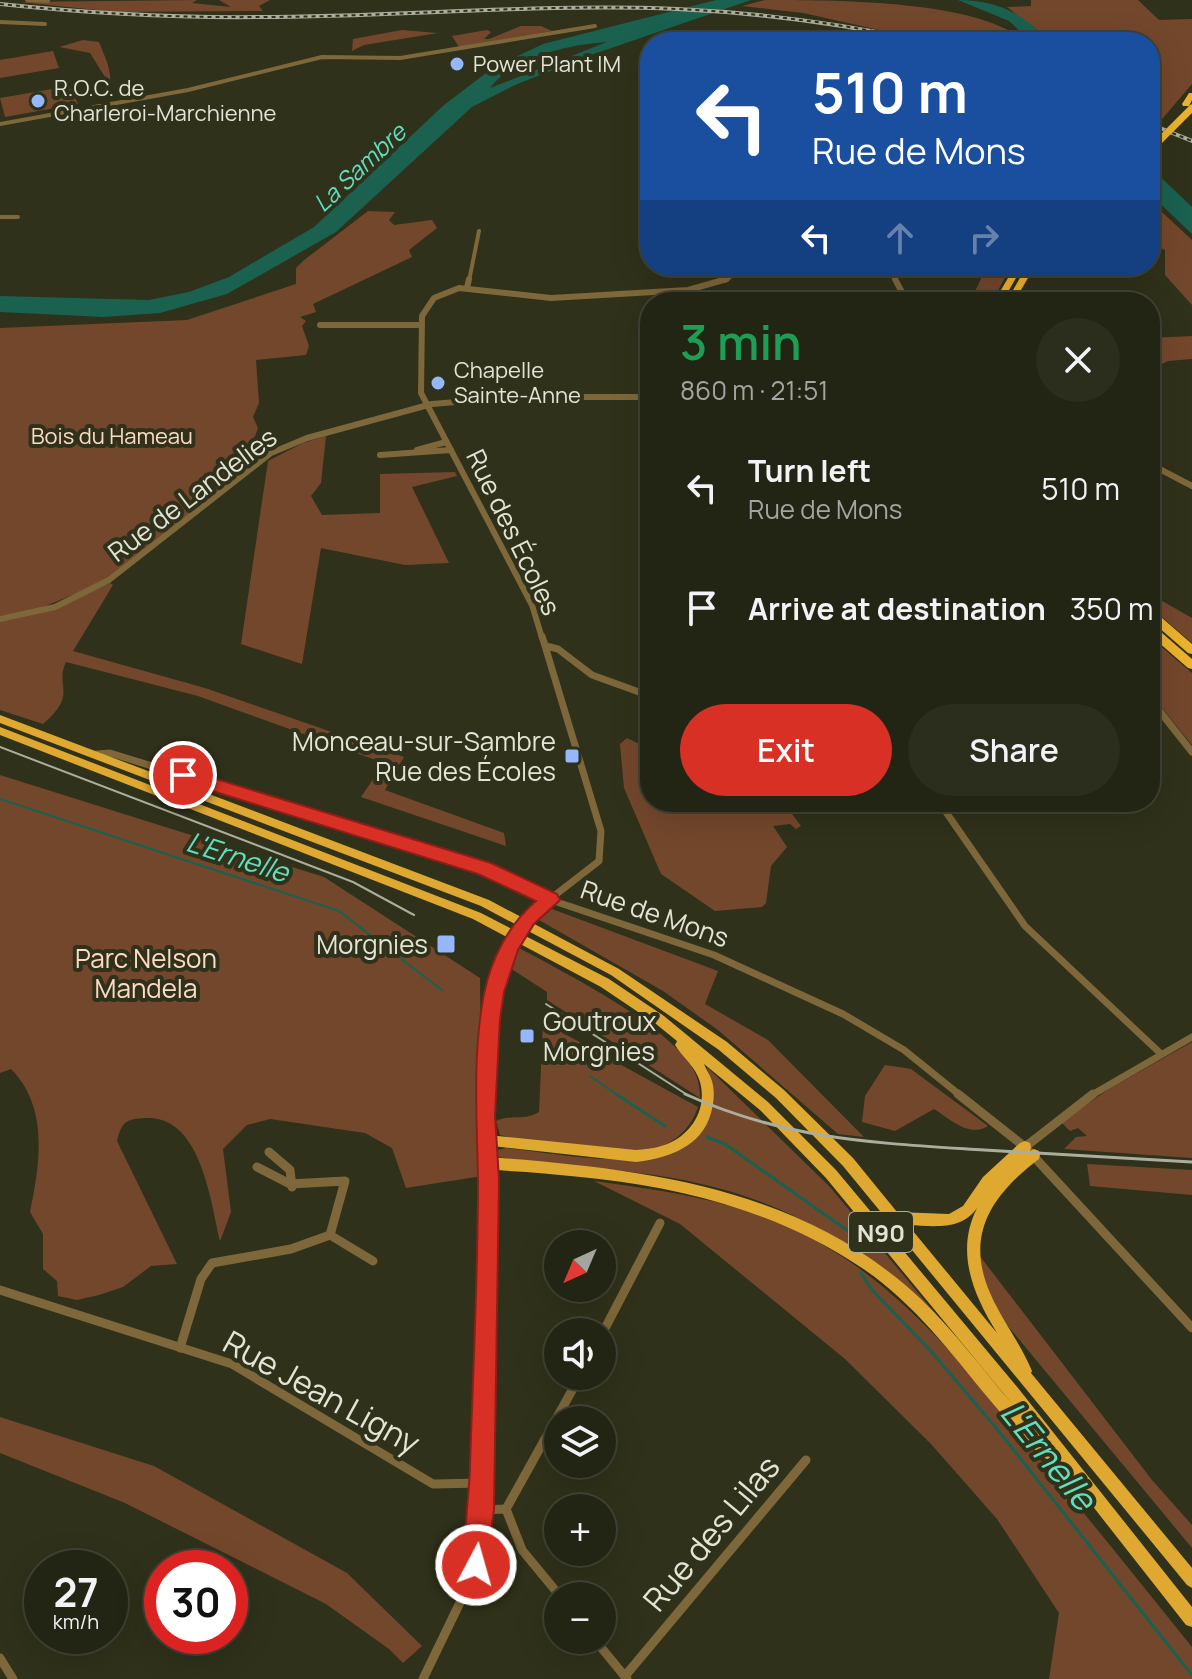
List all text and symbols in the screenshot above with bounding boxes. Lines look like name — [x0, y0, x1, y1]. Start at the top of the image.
place label: Power Plant IM — [473, 49, 621, 79]
text: 510 m — [812, 53, 968, 130]
marker: Power Plant IM — [448, 55, 466, 73]
icon: left — [680, 64, 784, 168]
place label: R.O.C. de Charleroi-Marchienne — [54, 73, 276, 128]
marker: R.O.C. de Charleroi-Marchienne — [29, 92, 47, 110]
water label: La Sambre — [306, 114, 414, 218]
text: Rue de Mons — [812, 126, 1026, 175]
icon: left — [794, 216, 838, 260]
icon: ahead — [878, 216, 922, 260]
icon: right — [962, 216, 1006, 260]
text: 3 min — [680, 309, 802, 374]
button: close — [1036, 318, 1120, 402]
place label: Chapelle Sainte-Anne — [454, 355, 581, 410]
text: 860 m · 21:51 — [680, 372, 829, 408]
marker: Chapelle Sainte-Anne — [429, 374, 447, 392]
street label: Rue de Landelies — [100, 419, 284, 569]
park label: Bois du Hameau — [31, 421, 193, 451]
street label: Rue des Écoles — [458, 443, 570, 621]
text: Turn left — [748, 450, 871, 491]
icon: left — [680, 466, 724, 510]
text: 510 m — [1041, 468, 1120, 509]
text: Rue de Mons — [748, 491, 902, 527]
icon: arrive — [680, 586, 724, 630]
text: Arrive at destination — [748, 588, 1046, 629]
text: 350 m — [1070, 588, 1153, 629]
button: Exit — [680, 704, 892, 796]
button: Share — [908, 704, 1120, 796]
place label: Monceau-sur-Sambre Rue des Écoles — [292, 723, 556, 789]
pin — [149, 741, 217, 809]
marker: Monceau-sur-Sambre Rue des Écoles — [563, 747, 581, 765]
icon: arrive — [161, 753, 205, 797]
water label: L'Ernelle — [182, 822, 296, 891]
street label: Rue de Mons — [576, 871, 734, 955]
place label: Morgnies — [316, 926, 428, 962]
marker: Morgnies — [435, 933, 457, 955]
park label: Parc Nelson Mandela — [75, 940, 217, 1006]
place label: Goutroux Morgnies — [543, 1003, 657, 1069]
marker: Goutroux Morgnies — [518, 1027, 536, 1045]
road number: N90 — [849, 1212, 913, 1252]
north arrow — [544, 1230, 616, 1302]
map controls — [544, 1230, 616, 1654]
button: sound — [544, 1318, 616, 1390]
street label: Rue Jean Ligny — [216, 1320, 428, 1464]
water label: L'Ernelle — [991, 1391, 1108, 1521]
button: layers — [544, 1406, 616, 1478]
street label: Rue des Lilas — [633, 1446, 789, 1620]
button: + — [544, 1494, 616, 1566]
position arrow — [434, 1523, 518, 1607]
speed limit sign: 30 — [144, 1550, 248, 1654]
text: 27 — [53, 1564, 99, 1619]
button: − — [544, 1582, 616, 1654]
text: km/h — [53, 1608, 99, 1635]

